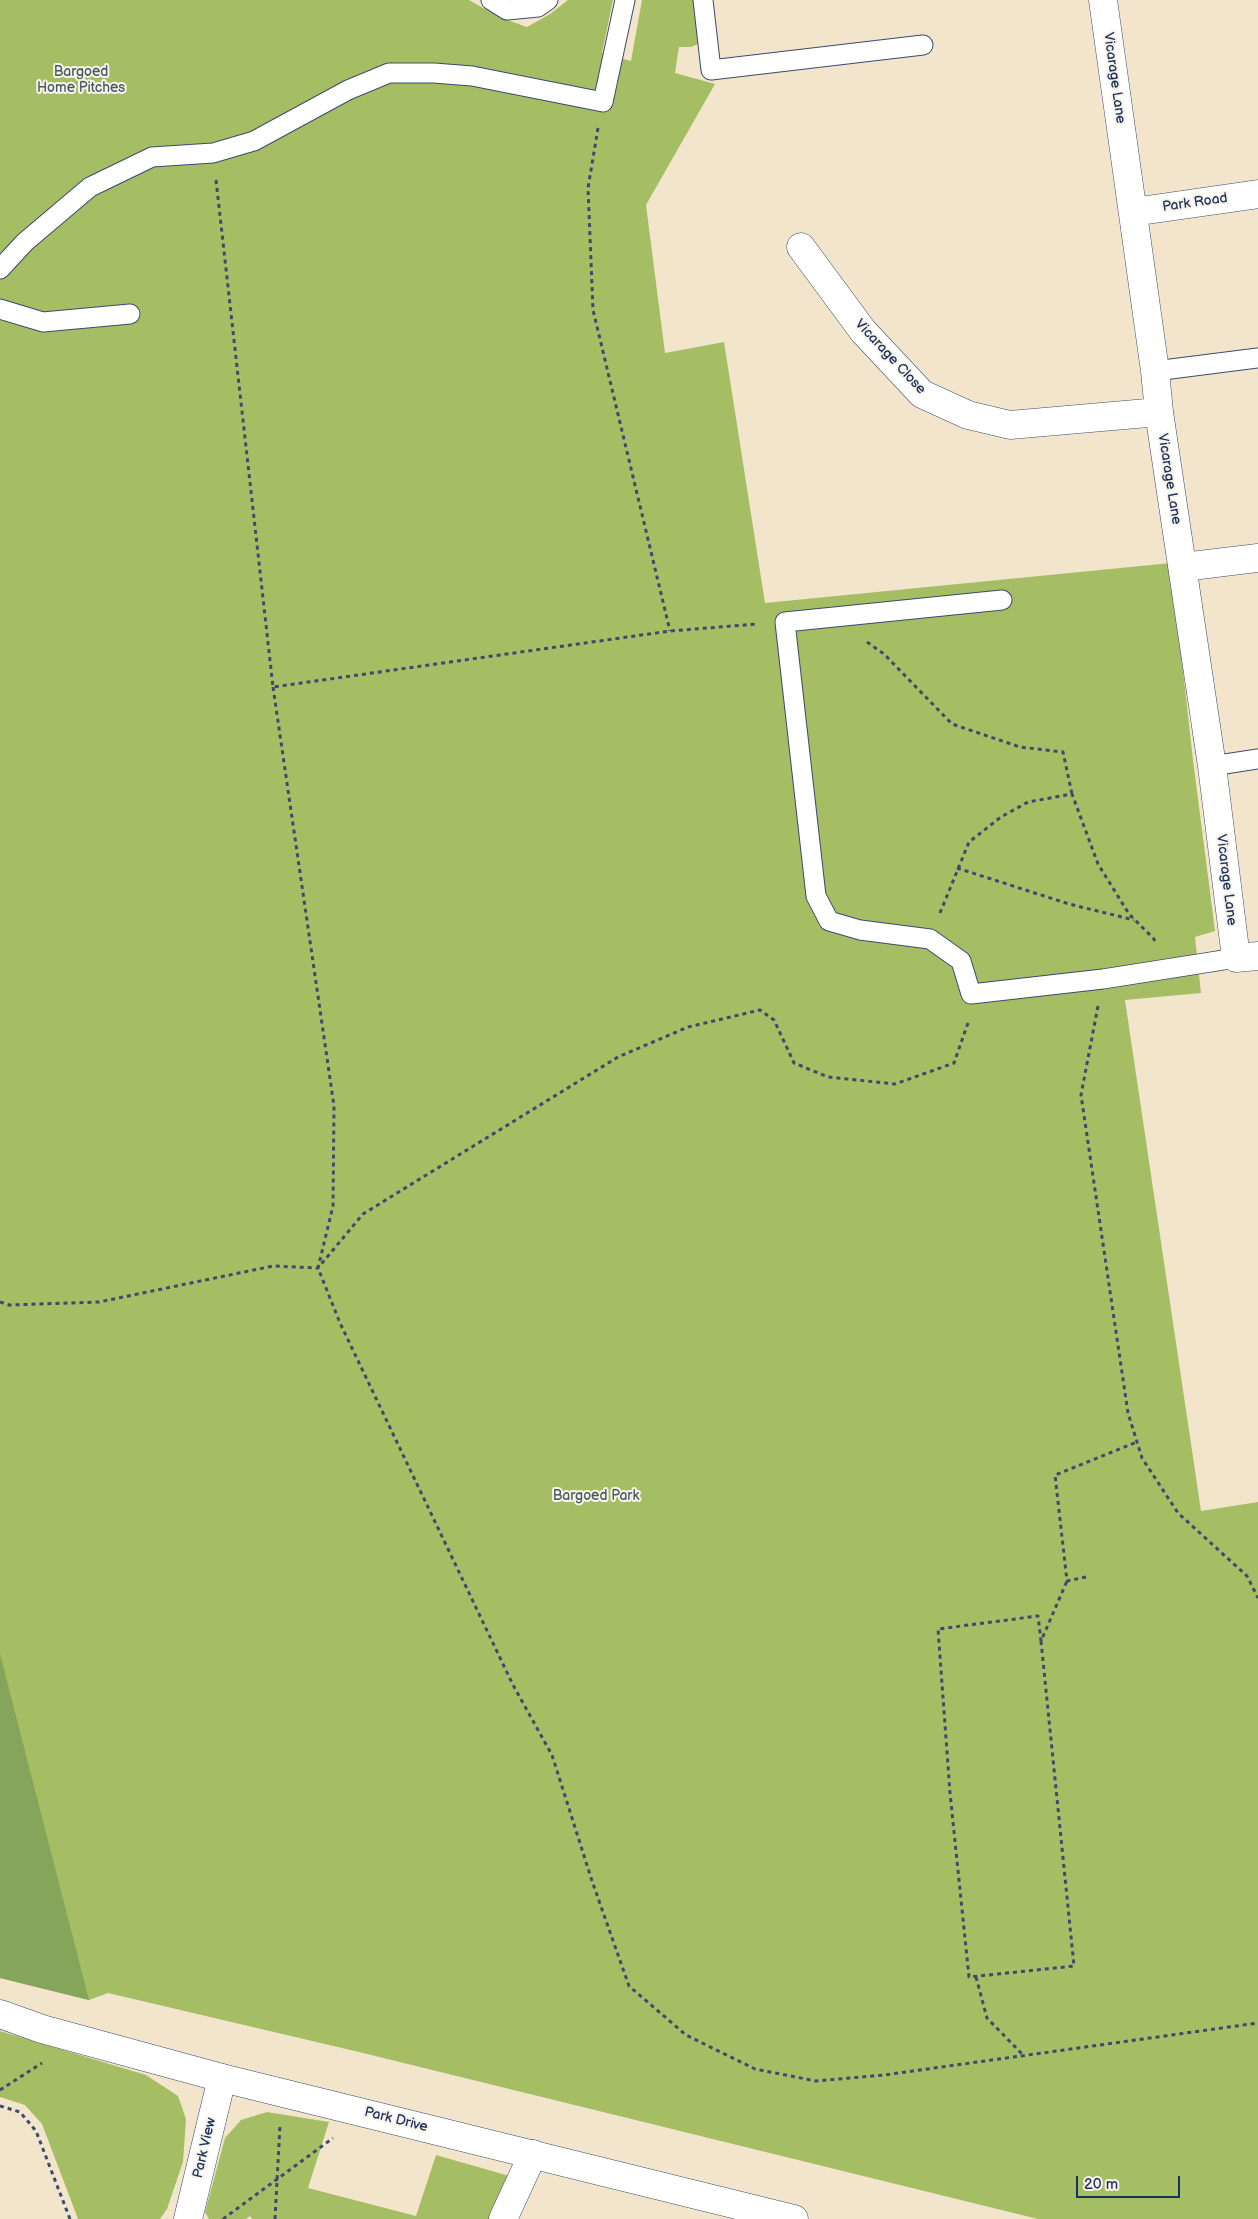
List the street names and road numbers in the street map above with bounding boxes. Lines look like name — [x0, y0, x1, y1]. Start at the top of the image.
street label: Vicarage Lane — [1099, 31, 1129, 125]
street label: Park Road — [1161, 190, 1229, 216]
street label: Vicarage Close — [851, 316, 929, 398]
street label: Vicarage Lane — [1154, 432, 1184, 526]
street label: Vicarage Lane — [1212, 833, 1240, 927]
street label: Park Drive — [363, 2104, 429, 2136]
street label: Park View — [190, 2116, 220, 2180]

